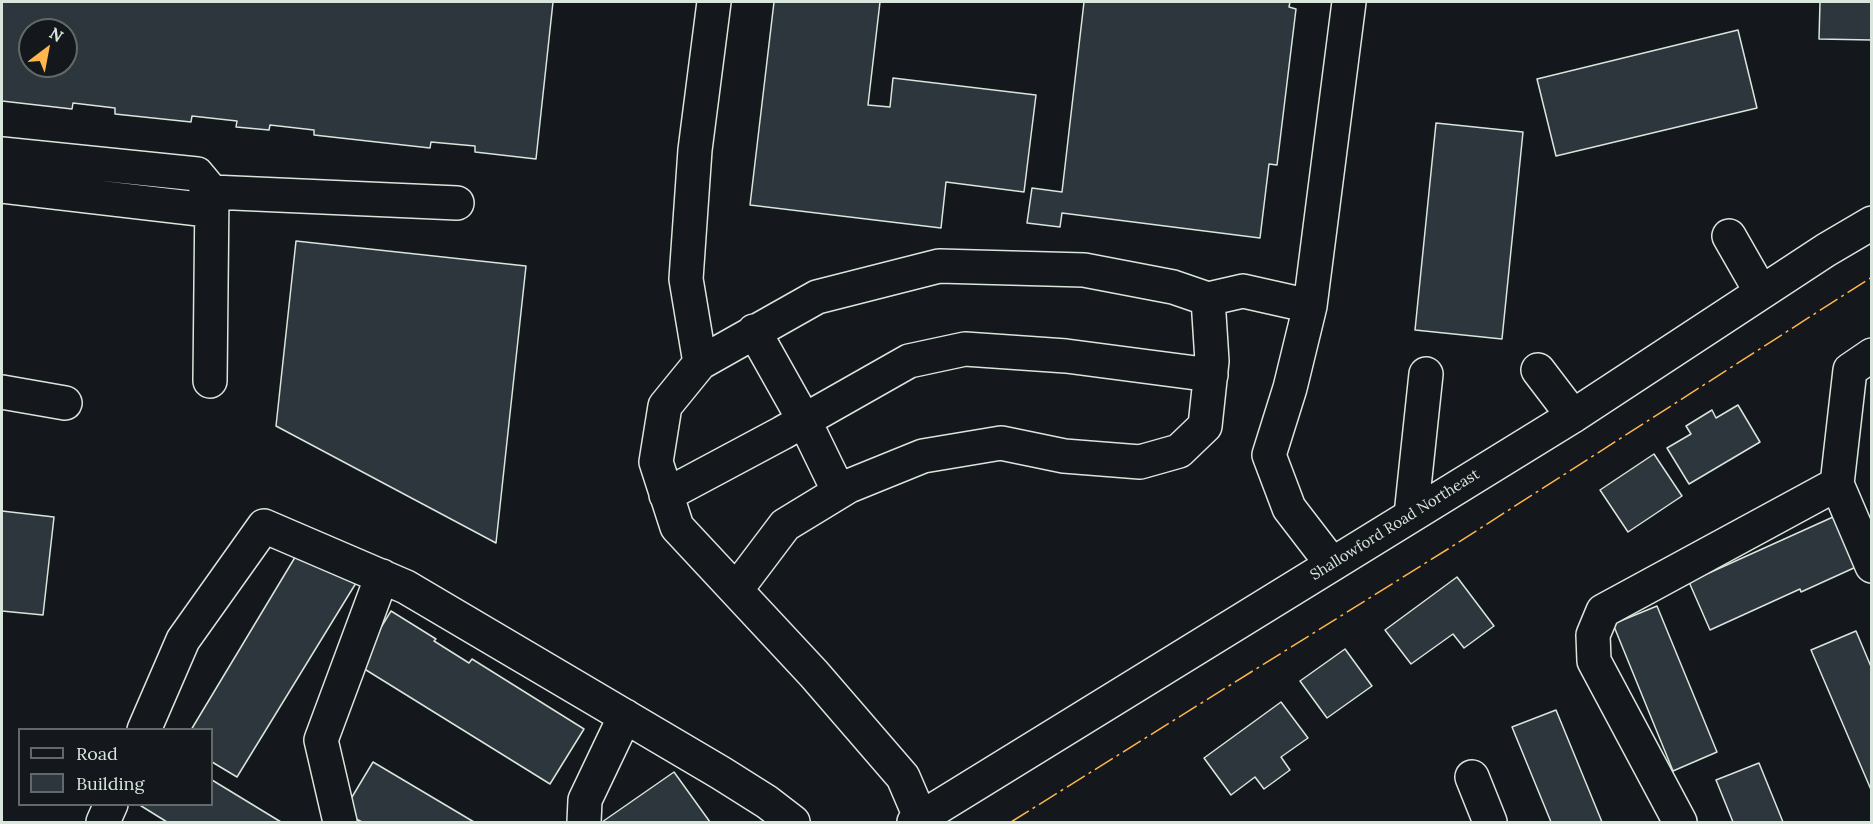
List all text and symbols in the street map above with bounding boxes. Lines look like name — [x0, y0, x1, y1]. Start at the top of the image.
north arrow — [18, 18, 78, 78]
text: N — [46, 23, 67, 46]
street label: Shallowford Road Northeast — [1307, 465, 1483, 585]
legend — [18, 728, 213, 806]
text: Road — [76, 742, 118, 765]
text: Building — [76, 772, 144, 795]

